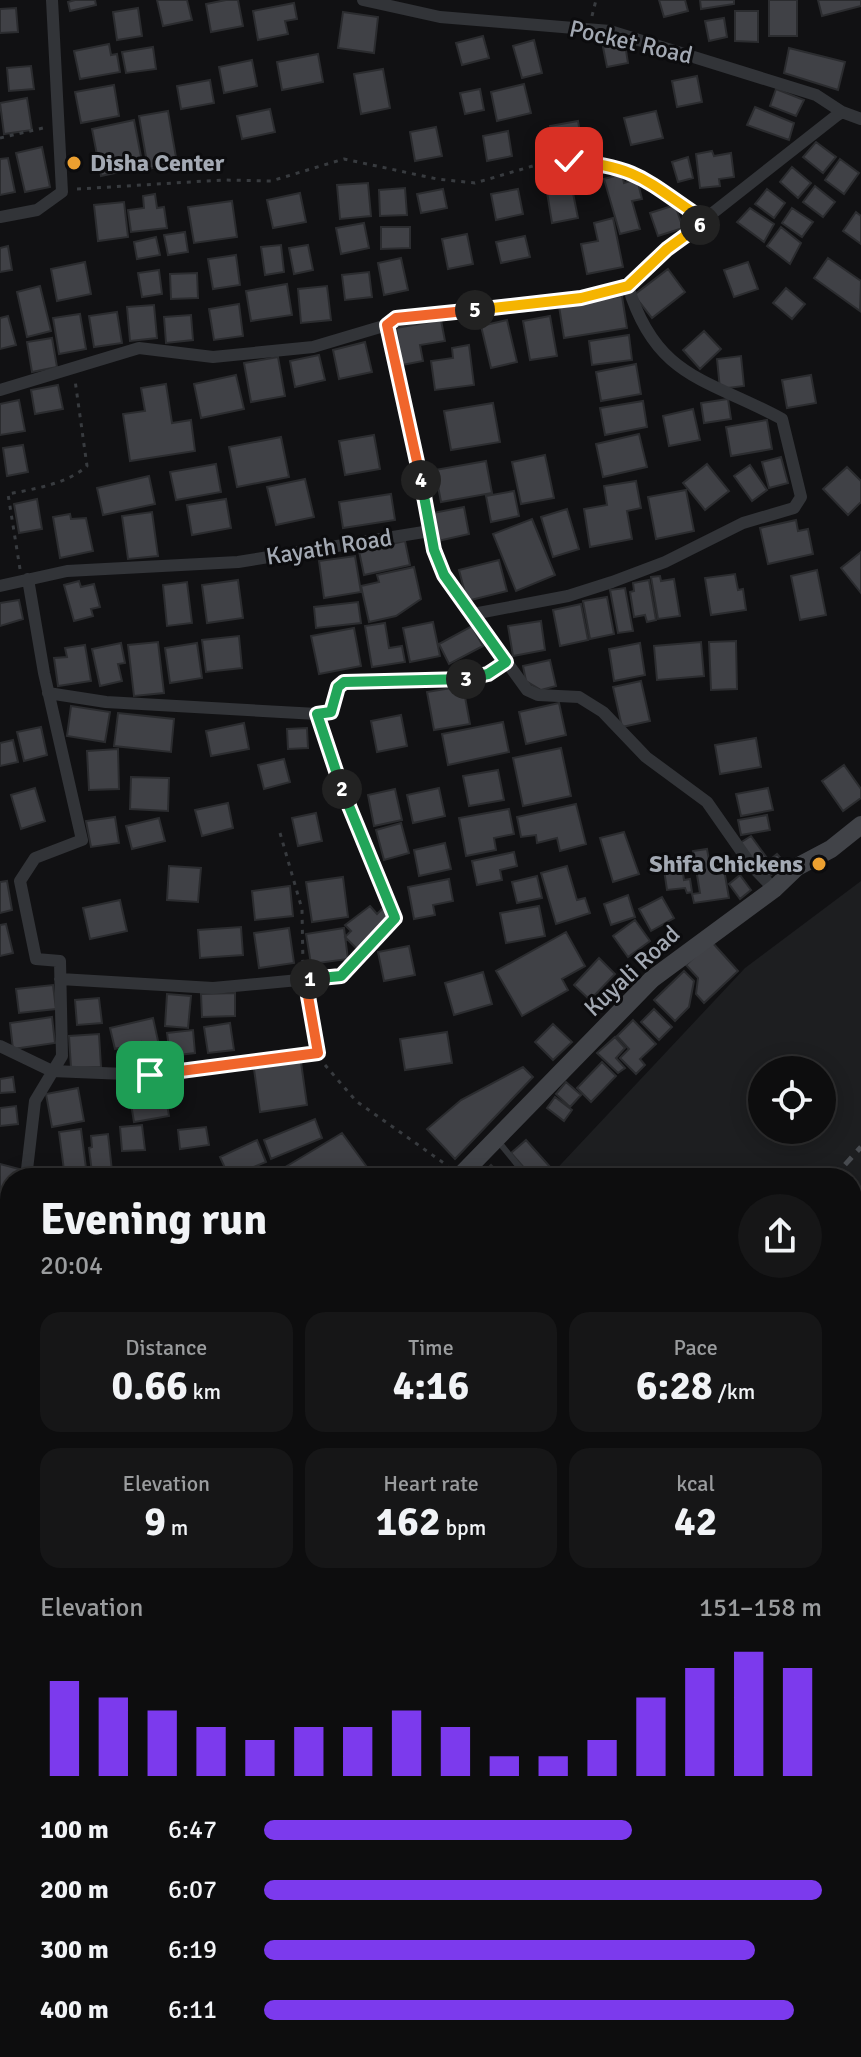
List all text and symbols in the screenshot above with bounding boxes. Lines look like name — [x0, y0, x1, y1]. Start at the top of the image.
street label: Pocket Road — [567, 13, 695, 71]
pin — [535, 127, 603, 195]
icon: check — [547, 139, 591, 183]
place label: Disha Center — [90, 148, 225, 178]
marker: Disha Center — [65, 154, 83, 172]
pin: 6 — [680, 205, 720, 245]
text: 6 — [694, 211, 706, 238]
pin: 5 — [455, 290, 495, 330]
text: 5 — [469, 296, 481, 323]
pin: 4 — [401, 460, 441, 500]
text: 4 — [415, 466, 427, 493]
street label: Kayath Road — [264, 522, 394, 572]
pin: 3 — [446, 659, 486, 699]
text: 3 — [460, 665, 472, 692]
pin: 2 — [322, 769, 362, 809]
text: 2 — [336, 775, 348, 802]
place label: Shifa Chickens — [649, 849, 803, 879]
marker: Shifa Chickens — [810, 855, 828, 873]
street label: Kuyali Road — [578, 919, 686, 1023]
pin: 1 — [290, 959, 330, 999]
text: 1 — [304, 965, 316, 992]
pin — [116, 1041, 184, 1109]
icon: arrive — [128, 1053, 172, 1097]
map controls — [748, 1056, 836, 1144]
button: locate — [748, 1056, 836, 1144]
text: Evening run — [40, 1193, 267, 1247]
button: share — [738, 1194, 822, 1278]
text: 20:04 — [40, 1250, 103, 1282]
text: Distance — [125, 1334, 207, 1361]
text: Time — [408, 1334, 454, 1361]
text: Pace — [674, 1334, 718, 1361]
text: 0.66 — [111, 1361, 188, 1411]
text: 4:16 — [393, 1361, 469, 1411]
text: 6:28 — [636, 1361, 713, 1411]
text: km — [188, 1378, 221, 1405]
text: /km — [713, 1378, 755, 1405]
text: Elevation — [123, 1470, 210, 1497]
text: Heart rate — [383, 1470, 479, 1497]
text: kcal — [676, 1470, 715, 1497]
text: 9 — [144, 1497, 166, 1547]
text: 162 — [376, 1497, 441, 1547]
text: 42 — [674, 1497, 717, 1547]
text: m — [166, 1514, 188, 1541]
text: bpm — [441, 1514, 486, 1541]
text: Elevation — [40, 1592, 144, 1624]
text: 151–158 m — [699, 1592, 822, 1624]
text: 100 m — [40, 1814, 109, 1846]
text: 6:47 — [168, 1814, 217, 1846]
text: 200 m — [40, 1874, 109, 1906]
text: 6:07 — [168, 1874, 217, 1906]
text: 300 m — [40, 1934, 109, 1966]
text: 6:19 — [168, 1934, 217, 1966]
text: 400 m — [40, 1994, 109, 2026]
text: 6:11 — [168, 1994, 217, 2026]

